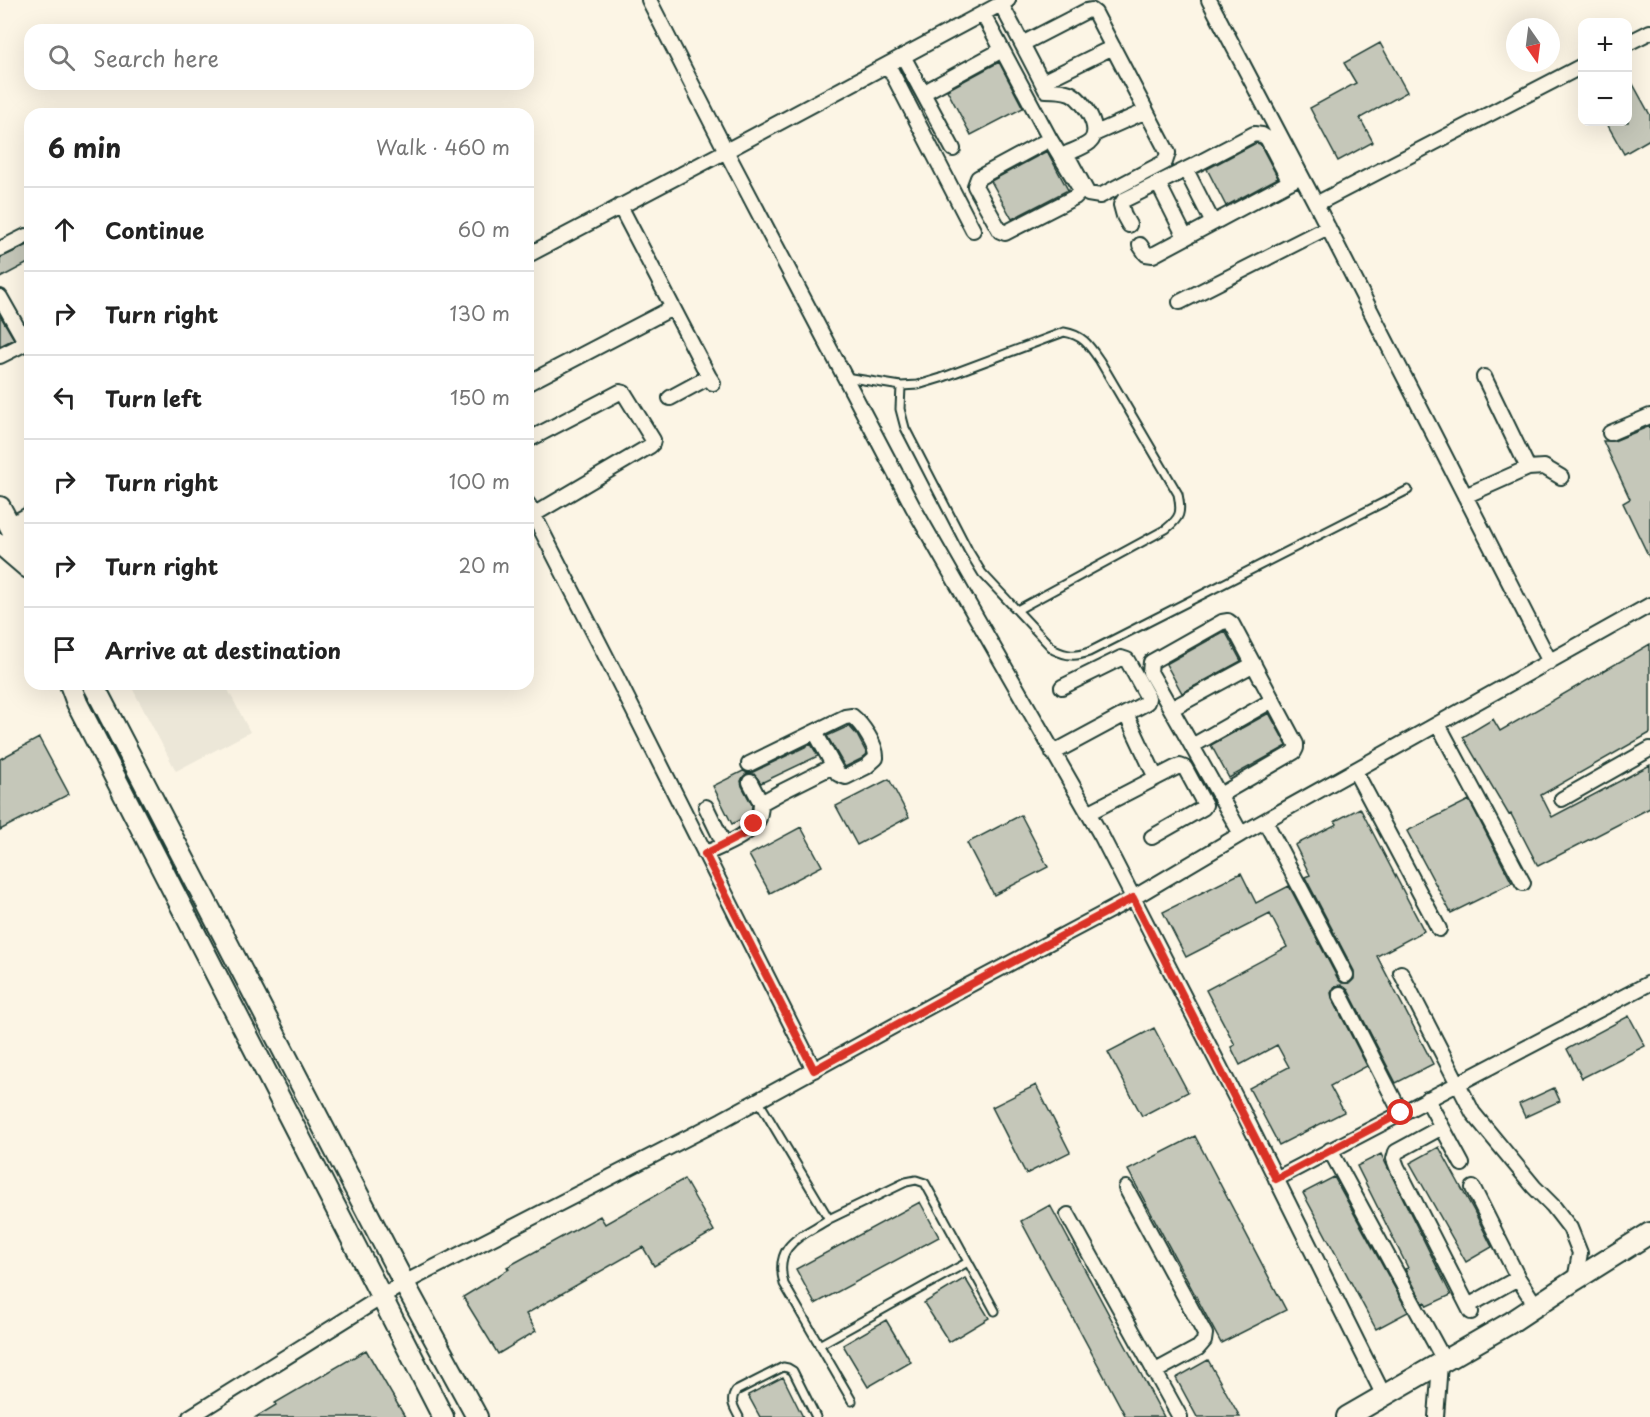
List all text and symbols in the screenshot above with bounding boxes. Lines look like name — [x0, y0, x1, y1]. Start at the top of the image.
north arrow — [1506, 18, 1560, 72]
map controls — [1578, 18, 1632, 126]
button: + — [1578, 18, 1632, 72]
search box — [24, 24, 534, 90]
icon: search — [45, 41, 78, 74]
text: Search here — [93, 41, 219, 74]
button: − — [1578, 72, 1632, 126]
text: 6 min — [48, 128, 121, 167]
text: Walk · 460 m — [376, 132, 510, 162]
icon: ahead — [48, 213, 81, 246]
text: Continue — [105, 213, 204, 246]
text: 60 m — [458, 214, 510, 244]
icon: right — [48, 297, 81, 330]
text: Turn right — [105, 297, 218, 330]
text: 130 m — [450, 298, 510, 328]
icon: left — [48, 381, 81, 414]
text: Turn left — [105, 381, 202, 414]
text: 150 m — [450, 382, 510, 412]
icon: right — [48, 465, 81, 498]
text: Turn right — [105, 465, 218, 498]
text: 100 m — [449, 466, 510, 496]
icon: right — [48, 549, 81, 582]
text: Turn right — [105, 549, 218, 582]
text: 20 m — [458, 550, 510, 580]
icon: arrive — [48, 633, 81, 666]
text: Arrive at destination — [105, 633, 341, 666]
route end — [740, 810, 766, 836]
route start — [1387, 1099, 1413, 1125]

